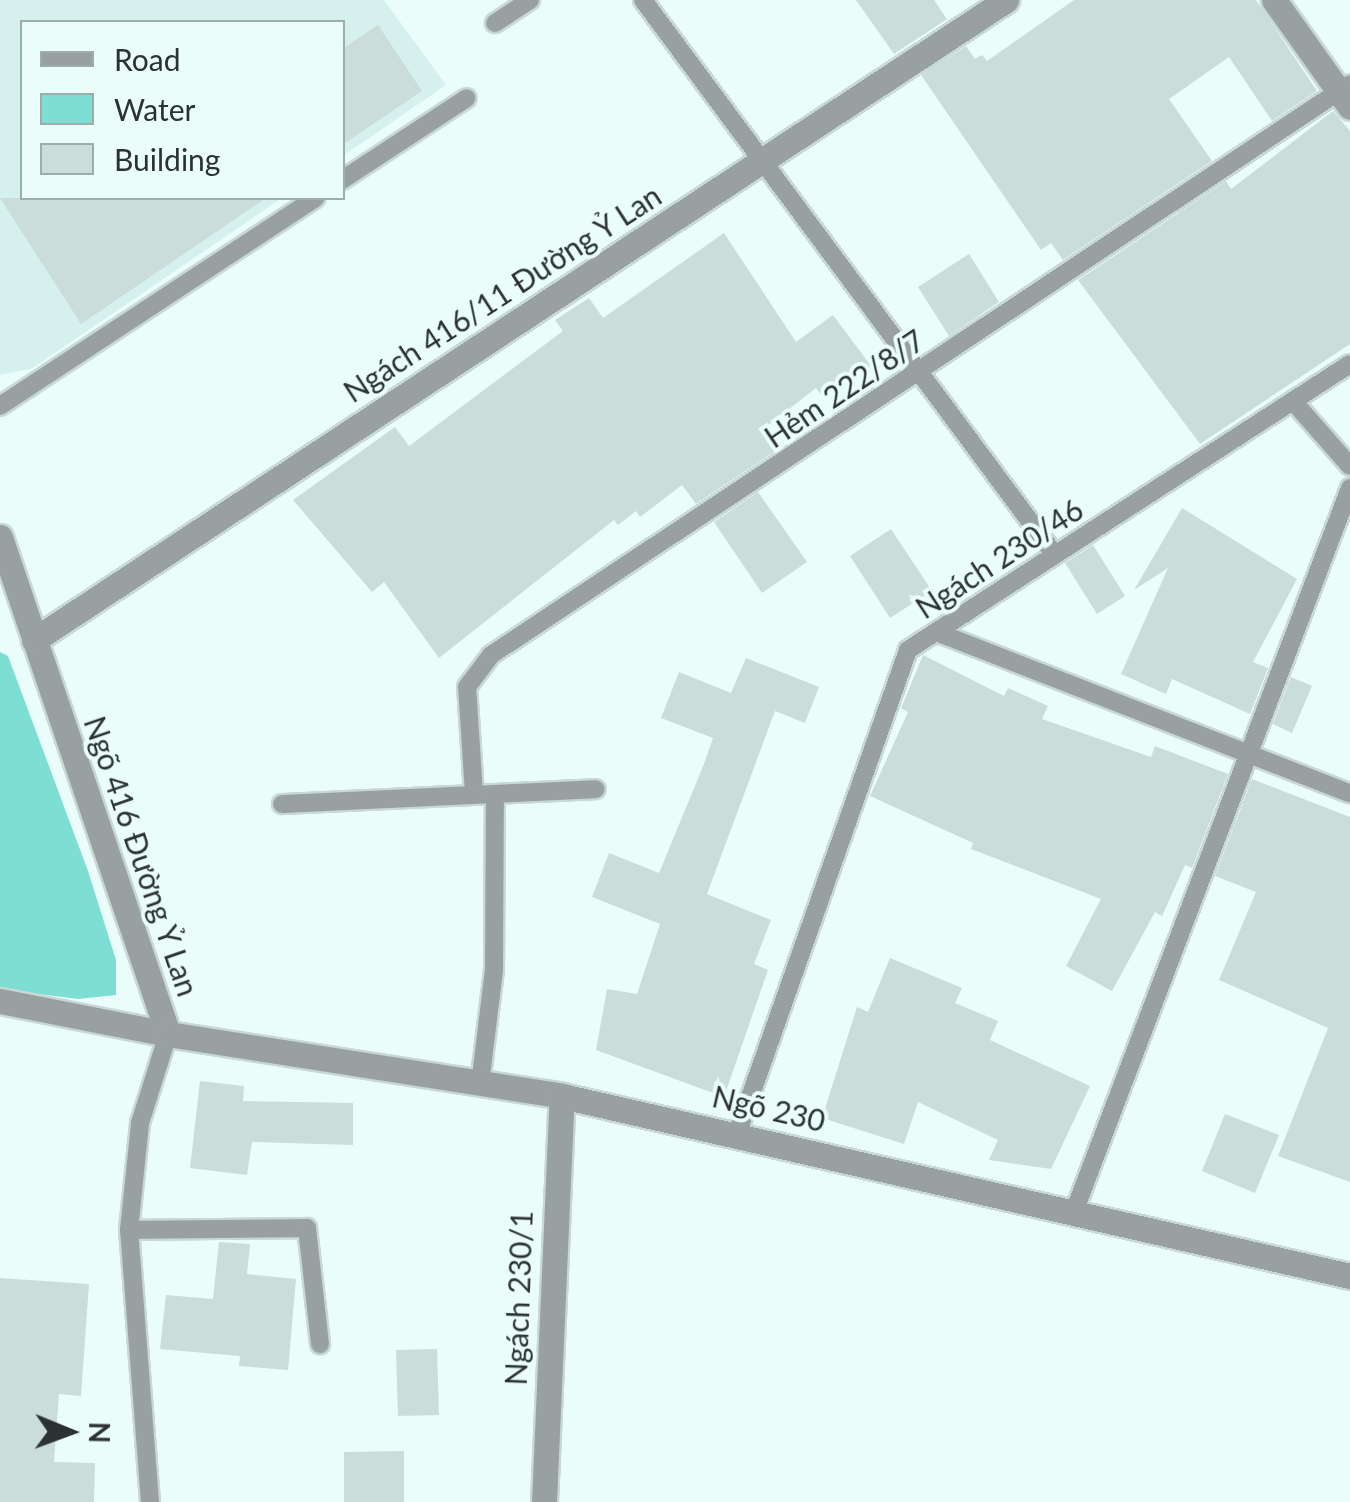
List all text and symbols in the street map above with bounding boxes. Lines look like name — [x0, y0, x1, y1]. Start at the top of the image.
legend — [20, 20, 345, 200]
text: Road — [114, 41, 181, 77]
text: Water — [114, 91, 196, 127]
text: Building — [114, 141, 220, 177]
street label: Ngách 416/11 Đường Ỷ Lan — [336, 176, 668, 410]
street label: Hẻm 222/8/7 — [757, 321, 931, 455]
street label: Ngách 230/46 — [909, 491, 1089, 625]
street label: Ngõ 416 Đường Ỷ Lan — [77, 710, 207, 1002]
street label: Ngõ 230 — [709, 1078, 829, 1138]
street label: Ngách 230/1 — [497, 1210, 539, 1386]
north arrow — [20, 1382, 120, 1482]
text: N — [83, 1421, 117, 1444]

